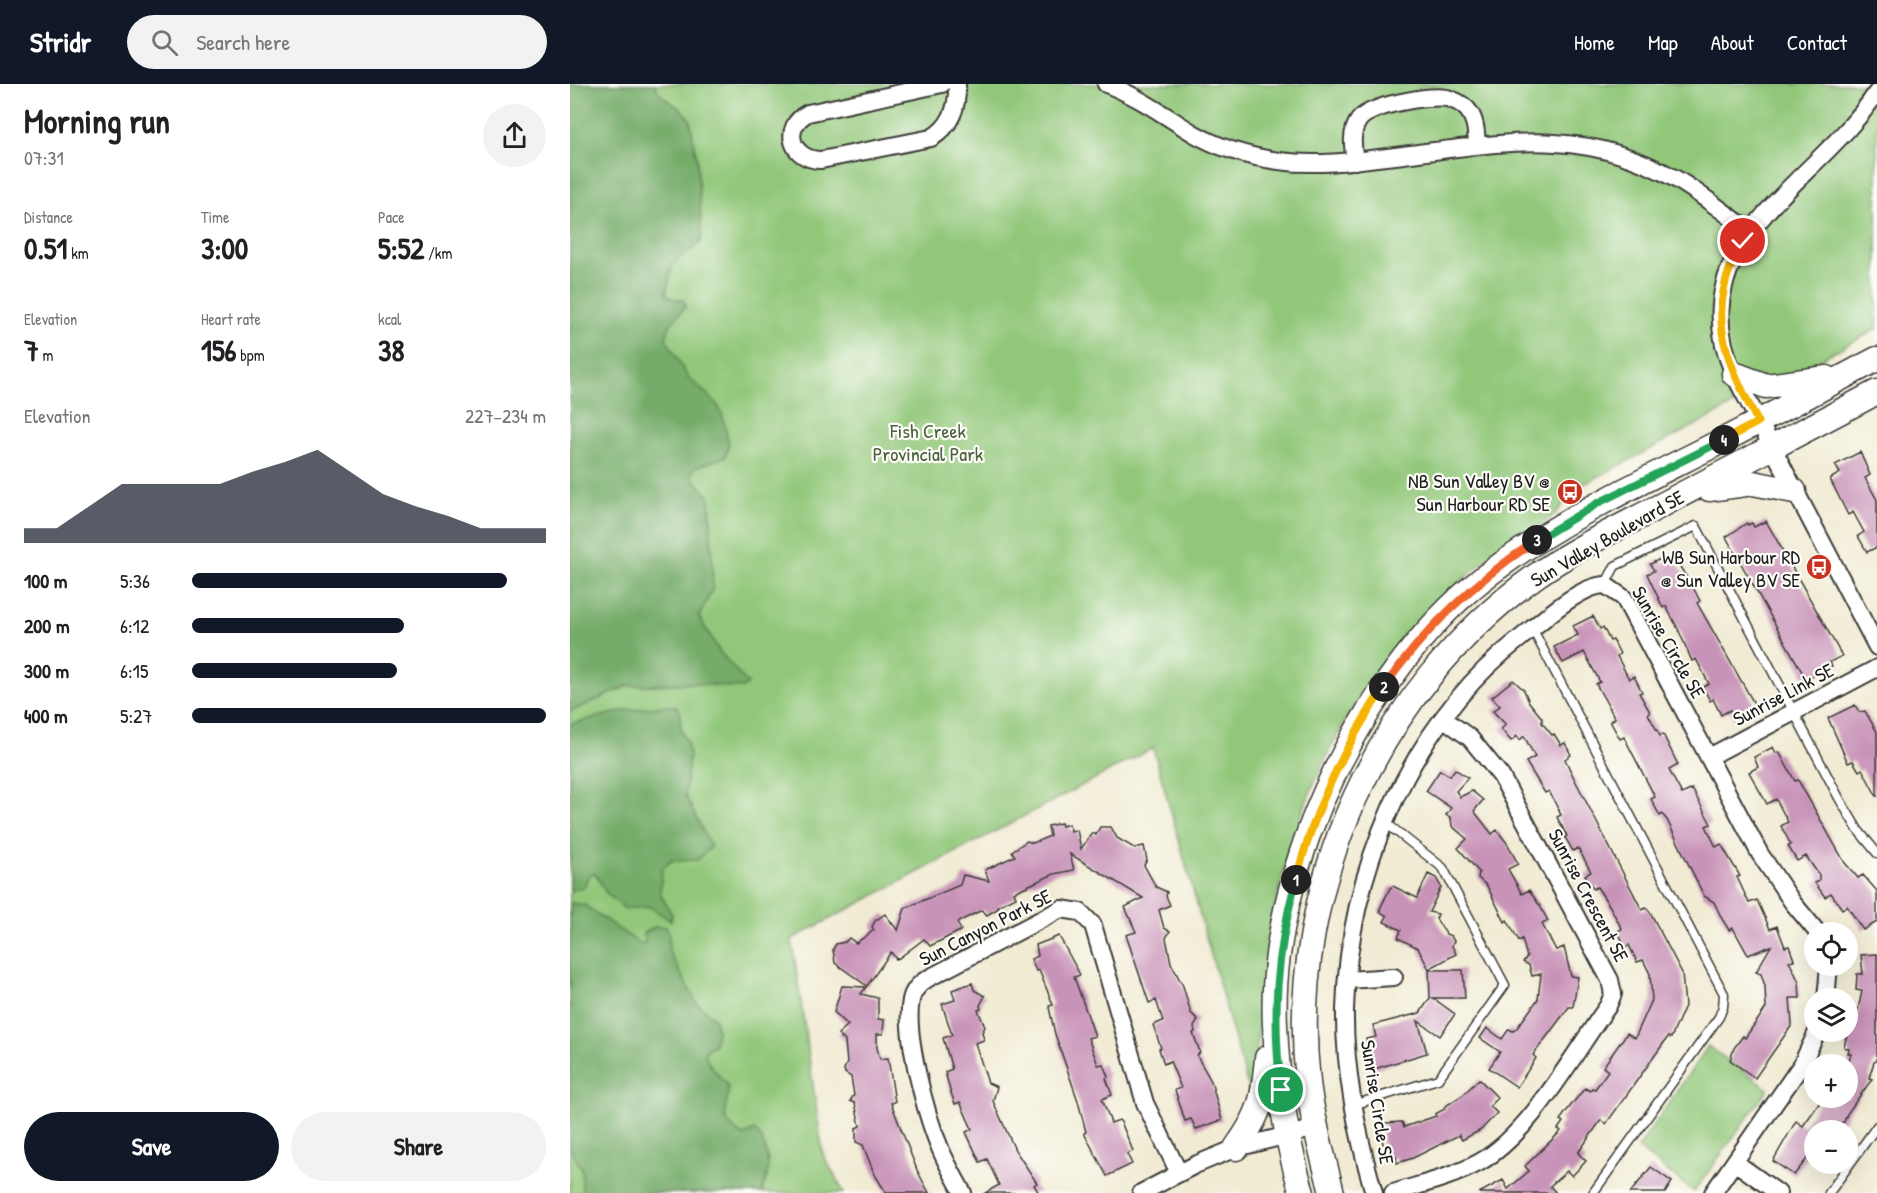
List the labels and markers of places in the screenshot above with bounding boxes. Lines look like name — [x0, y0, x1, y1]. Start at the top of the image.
pin — [1717, 215, 1768, 266]
pin: 4 — [1709, 425, 1739, 455]
place label: NB Sun Valley BV @ Sun Harbour RD SE — [1408, 467, 1550, 517]
bus stop icon: NB Sun Valley BV @ Sun Harbour RD SE — [1555, 477, 1585, 507]
pin: 3 — [1522, 525, 1552, 555]
place label: WB Sun Harbour RD @ Sun Valley BV SE — [1661, 543, 1800, 593]
bus stop icon: WB Sun Harbour RD @ Sun Valley BV SE — [1804, 552, 1834, 582]
pin: 2 — [1369, 672, 1399, 702]
pin: 1 — [1281, 865, 1311, 895]
pin — [1255, 1064, 1306, 1115]

